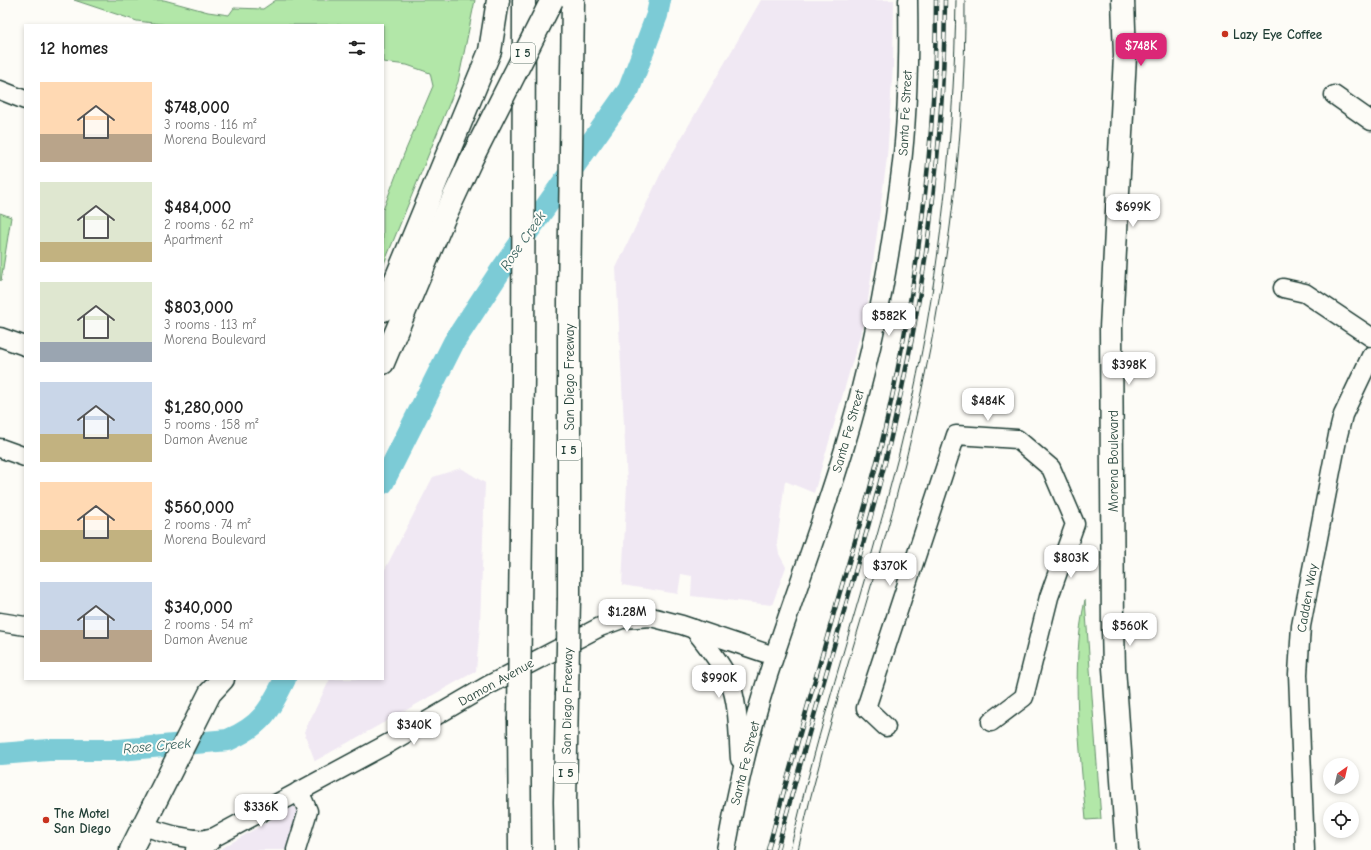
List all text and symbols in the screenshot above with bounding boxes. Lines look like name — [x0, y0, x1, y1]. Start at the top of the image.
place label: Lazy Eye Coffee — [1233, 27, 1323, 42]
marker: Lazy Eye Coffee — [1220, 29, 1230, 39]
pin: $748K — [1113, 33, 1169, 67]
icon: filters — [346, 37, 368, 59]
text: $748K — [1125, 38, 1157, 53]
text: 12 homes — [40, 39, 108, 58]
road number: I 5 — [511, 43, 535, 63]
street label: Santa Fe Street — [895, 69, 915, 156]
icon: home — [72, 98, 120, 146]
text: $748,000 — [164, 98, 230, 117]
text: 3 rooms · 116 m² — [164, 117, 256, 132]
text: Morena Boulevard — [164, 132, 266, 147]
pin: $699K — [1105, 194, 1161, 228]
icon: home — [72, 198, 120, 246]
text: $484,000 — [164, 198, 231, 217]
text: $699K — [1115, 199, 1151, 214]
water label: Rose Creek — [497, 208, 550, 274]
text: 2 rooms · 62 m² — [164, 217, 253, 232]
text: Apartment — [164, 232, 222, 247]
icon: home — [72, 298, 120, 346]
text: $803,000 — [164, 298, 233, 317]
pin: $582K — [861, 303, 917, 337]
text: $582K — [871, 308, 907, 323]
text: 3 rooms · 113 m² — [164, 317, 256, 332]
street label: San Diego Freeway — [562, 323, 577, 430]
text: Morena Boulevard — [164, 332, 266, 347]
pin: $398K — [1101, 352, 1157, 386]
text: $398K — [1111, 357, 1147, 372]
street label: Santa Fe Street — [829, 387, 867, 474]
pin: $484K — [960, 388, 1016, 422]
text: $484K — [971, 393, 1005, 408]
icon: home — [72, 398, 120, 446]
text: $1,280,000 — [164, 398, 243, 417]
street label: Morena Boulevard — [1106, 410, 1121, 512]
text: 5 rooms · 158 m² — [164, 417, 258, 432]
text: Damon Avenue — [164, 432, 248, 447]
road number: I 5 — [557, 440, 581, 460]
icon: home — [72, 498, 120, 546]
text: $560,000 — [164, 498, 234, 517]
text: 2 rooms · 74 m² — [164, 517, 251, 532]
text: Morena Boulevard — [164, 532, 266, 547]
pin: $803K — [1043, 545, 1099, 579]
text: $803K — [1053, 550, 1089, 565]
pin: $370K — [862, 553, 918, 587]
text: $370K — [873, 558, 907, 573]
street label: Cadden Way — [1294, 562, 1320, 633]
icon: home — [72, 598, 120, 646]
text: $340,000 — [164, 598, 233, 617]
pin: $1.28M — [594, 599, 660, 633]
text: $1.28M — [608, 604, 646, 619]
pin: $560K — [1102, 613, 1158, 647]
text: 2 rooms · 54 m² — [164, 617, 253, 632]
text: $560K — [1112, 618, 1148, 633]
text: Damon Avenue — [164, 632, 248, 647]
street label: San Diego Freeway — [559, 647, 575, 754]
street label: Damon Avenue — [456, 655, 537, 709]
pin: $990K — [691, 665, 747, 699]
text: $990K — [701, 670, 737, 685]
pin: $340K — [386, 712, 442, 746]
text: $340K — [396, 717, 432, 732]
street label: Santa Fe Street — [727, 718, 763, 806]
water label: Rose Creek — [122, 735, 192, 757]
north arrow — [1323, 758, 1359, 794]
map controls — [1323, 758, 1359, 838]
road number: I 5 — [554, 763, 578, 783]
pin: $336K — [233, 794, 289, 828]
text: $336K — [244, 799, 278, 814]
button: locate — [1323, 802, 1359, 838]
place label: The Motel San Diego — [54, 806, 111, 836]
marker: The Motel San Diego — [41, 815, 51, 825]

